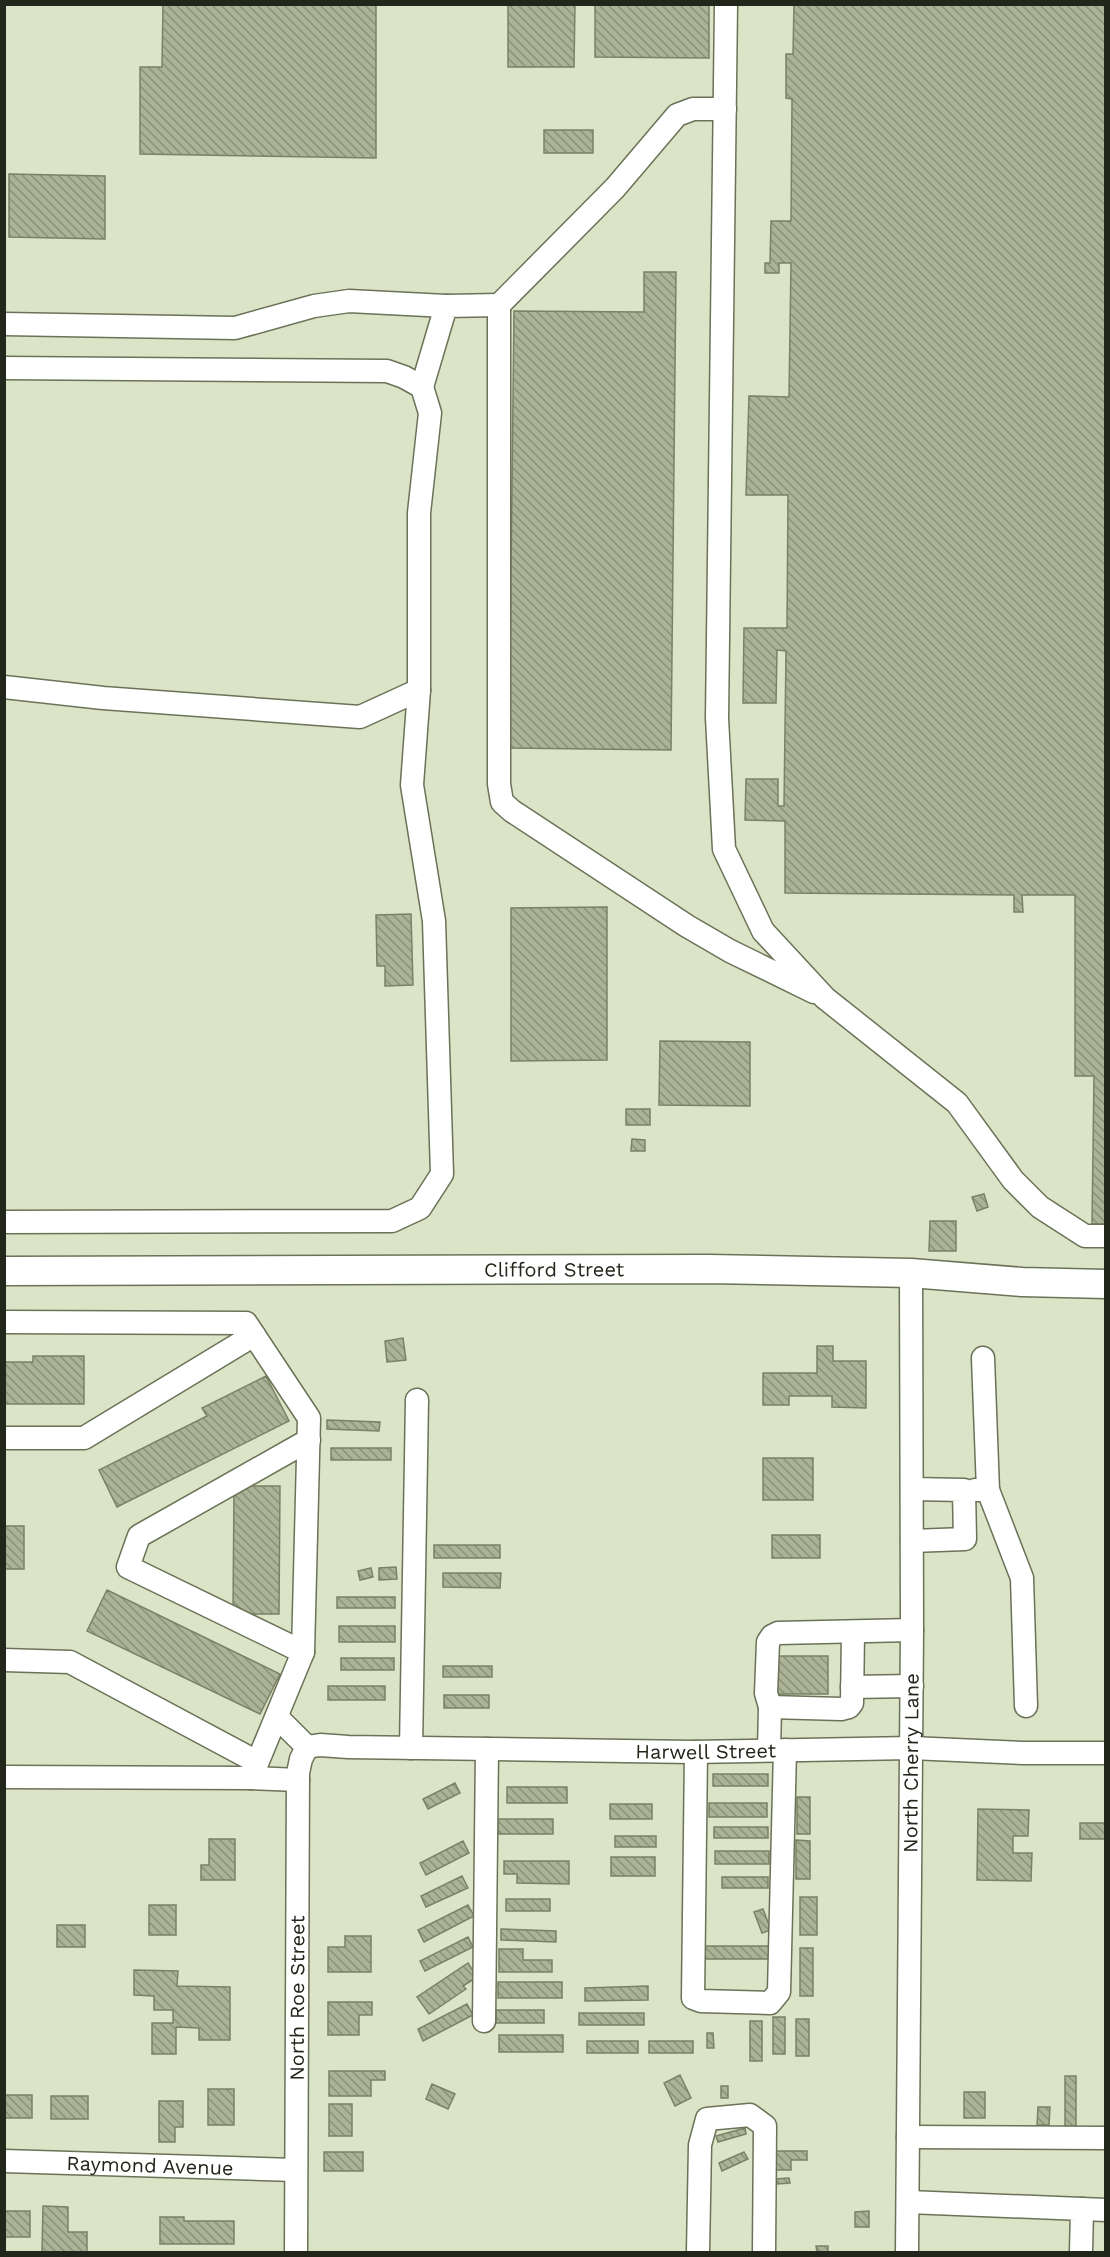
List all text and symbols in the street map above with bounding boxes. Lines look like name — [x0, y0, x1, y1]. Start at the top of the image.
street label: Clifford Street — [484, 1257, 625, 1282]
street label: North Cherry Lane — [898, 1673, 924, 1853]
street label: Harwell Street — [635, 1738, 777, 1764]
street label: North Roe Street — [285, 1915, 309, 2081]
street label: Raymond Avenue — [66, 2151, 234, 2180]

